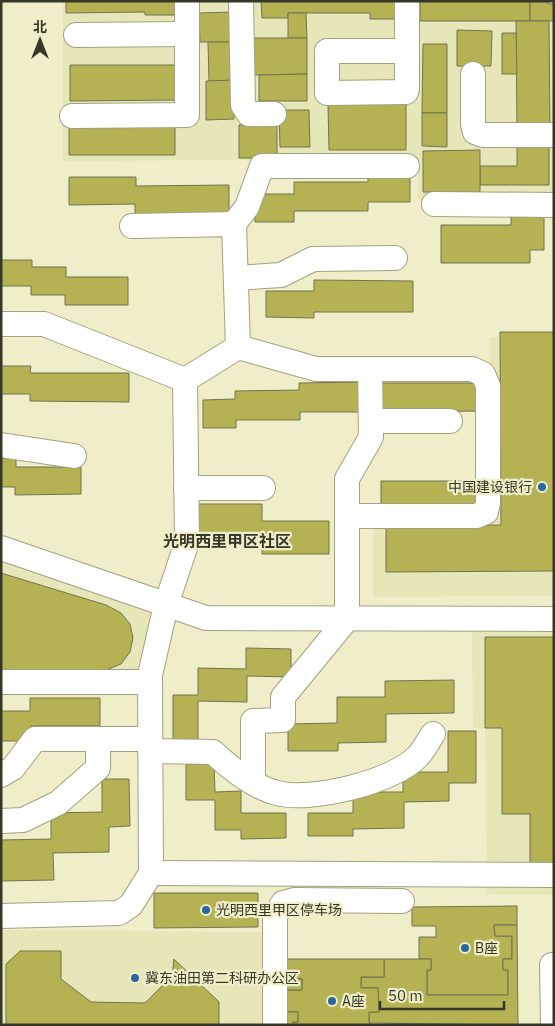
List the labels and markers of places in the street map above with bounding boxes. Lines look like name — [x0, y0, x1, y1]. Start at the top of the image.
place label: 中国建设银行 — [448, 478, 532, 496]
marker: 中国建设银行 — [536, 481, 548, 493]
place label: 光明西里甲区停车场 — [216, 901, 342, 919]
marker: 光明西里甲区停车场 — [200, 904, 212, 916]
place label: B座 — [475, 939, 498, 957]
marker: B座 — [459, 942, 471, 954]
place label: 冀东油田第二科研办公区 — [145, 969, 299, 987]
marker: 冀东油田第二科研办公区 — [129, 972, 141, 984]
place label: A座 — [342, 992, 365, 1010]
marker: A座 — [326, 995, 338, 1007]

